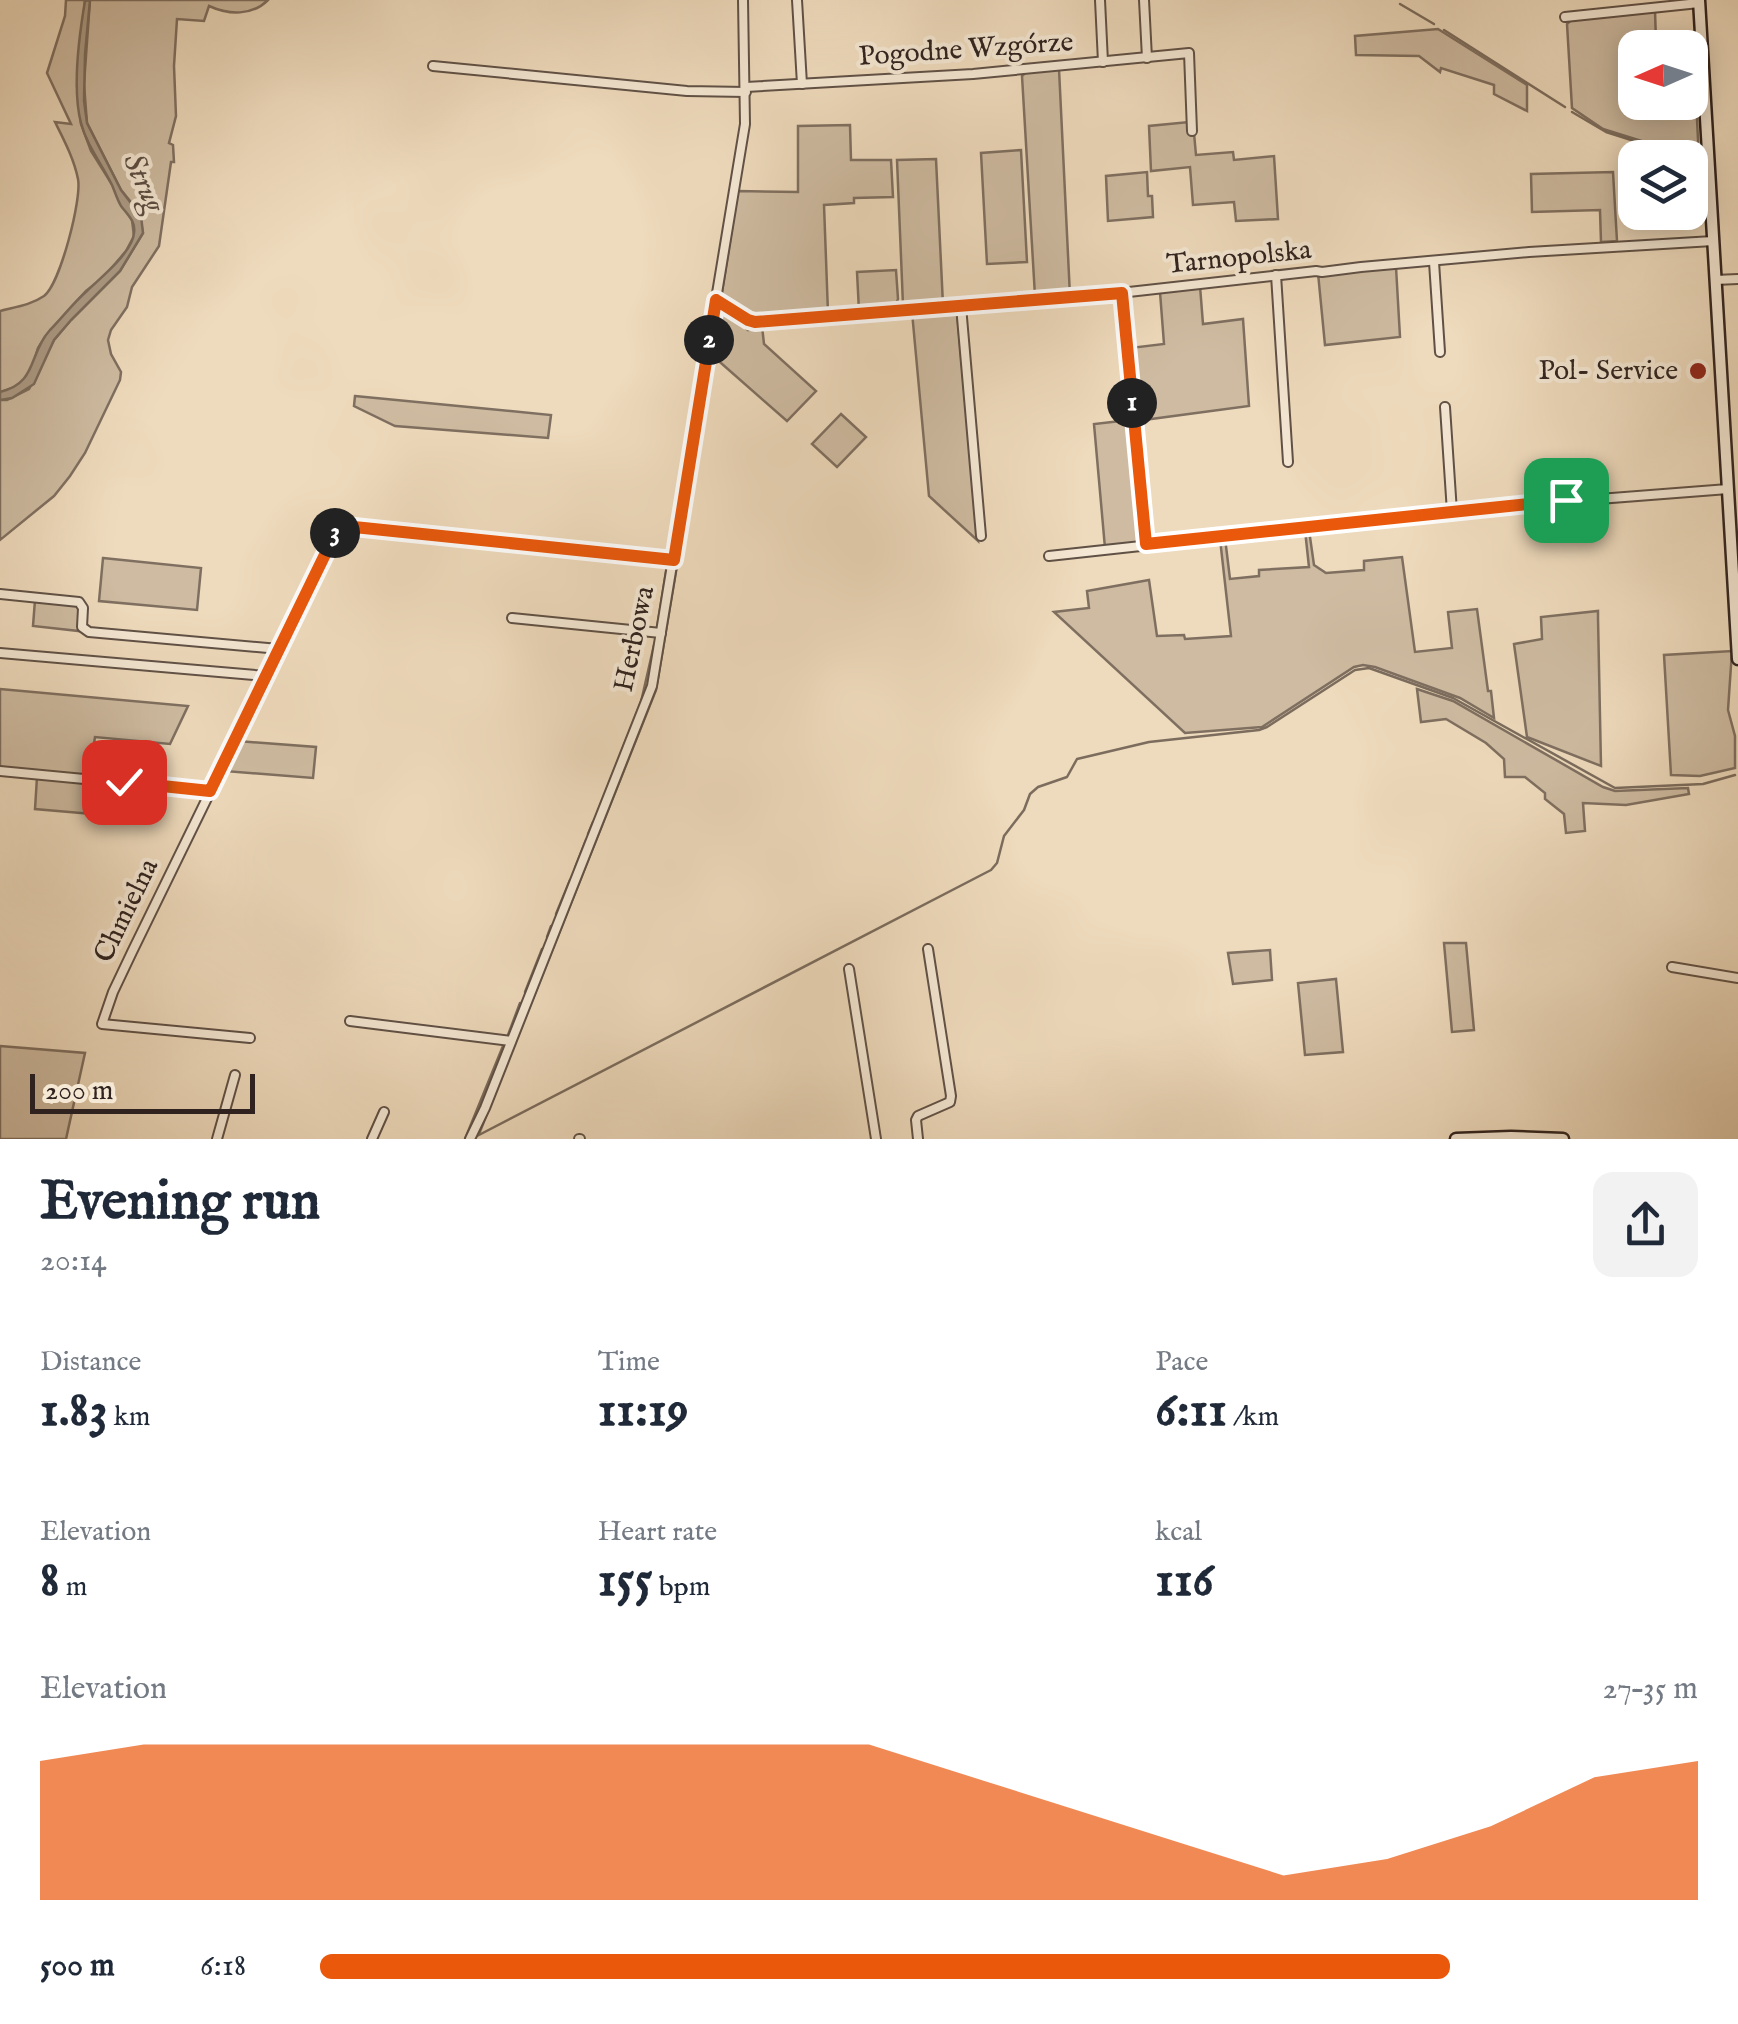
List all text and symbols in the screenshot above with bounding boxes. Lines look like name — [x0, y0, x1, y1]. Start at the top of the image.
street label: Pogodne Wzgórze — [858, 25, 1075, 75]
north arrow — [1618, 30, 1708, 120]
map controls — [1618, 30, 1708, 230]
button: layers — [1618, 140, 1708, 230]
water label: Strug — [113, 148, 174, 220]
street label: Tarnopolska — [1165, 233, 1314, 283]
pin: 2 — [684, 315, 734, 365]
text: 2 — [702, 322, 716, 357]
place label: Pol- Service — [1538, 354, 1678, 389]
marker: Pol- Service — [1687, 360, 1709, 382]
pin: 1 — [1107, 378, 1157, 428]
text: 1 — [1127, 385, 1137, 420]
pin — [1524, 458, 1609, 543]
icon: arrive — [1539, 473, 1594, 528]
pin: 3 — [310, 508, 360, 558]
text: 3 — [330, 515, 340, 550]
street label: Herbowa — [607, 582, 663, 695]
pin — [82, 740, 167, 825]
icon: check — [97, 755, 152, 810]
street label: Chmielna — [87, 852, 168, 969]
scale bar — [30, 1069, 255, 1114]
text: 200 m — [45, 1074, 113, 1109]
text: Evening run — [40, 1168, 320, 1238]
button: share — [1593, 1172, 1698, 1277]
text: 20:14 — [40, 1241, 107, 1282]
text: Distance — [40, 1345, 141, 1380]
text: Time — [598, 1345, 660, 1380]
text: Pace — [1155, 1345, 1208, 1380]
text: 1.83 — [40, 1380, 108, 1443]
text: 11:19 — [598, 1380, 689, 1443]
text: 6:11 — [1155, 1380, 1227, 1443]
text: km — [108, 1400, 150, 1435]
text: /km — [1227, 1400, 1279, 1435]
text: Elevation — [40, 1515, 151, 1550]
text: Heart rate — [598, 1515, 717, 1550]
text: kcal — [1155, 1515, 1202, 1550]
text: 8 — [40, 1550, 60, 1613]
text: 155 — [598, 1550, 653, 1613]
text: 116 — [1155, 1550, 1214, 1613]
text: m — [60, 1570, 87, 1605]
text: bpm — [653, 1570, 710, 1605]
text: Elevation — [40, 1669, 167, 1710]
text: 27–35 m — [1602, 1669, 1698, 1710]
text: 500 m — [40, 1946, 115, 1987]
text: 6:18 — [200, 1946, 246, 1987]

